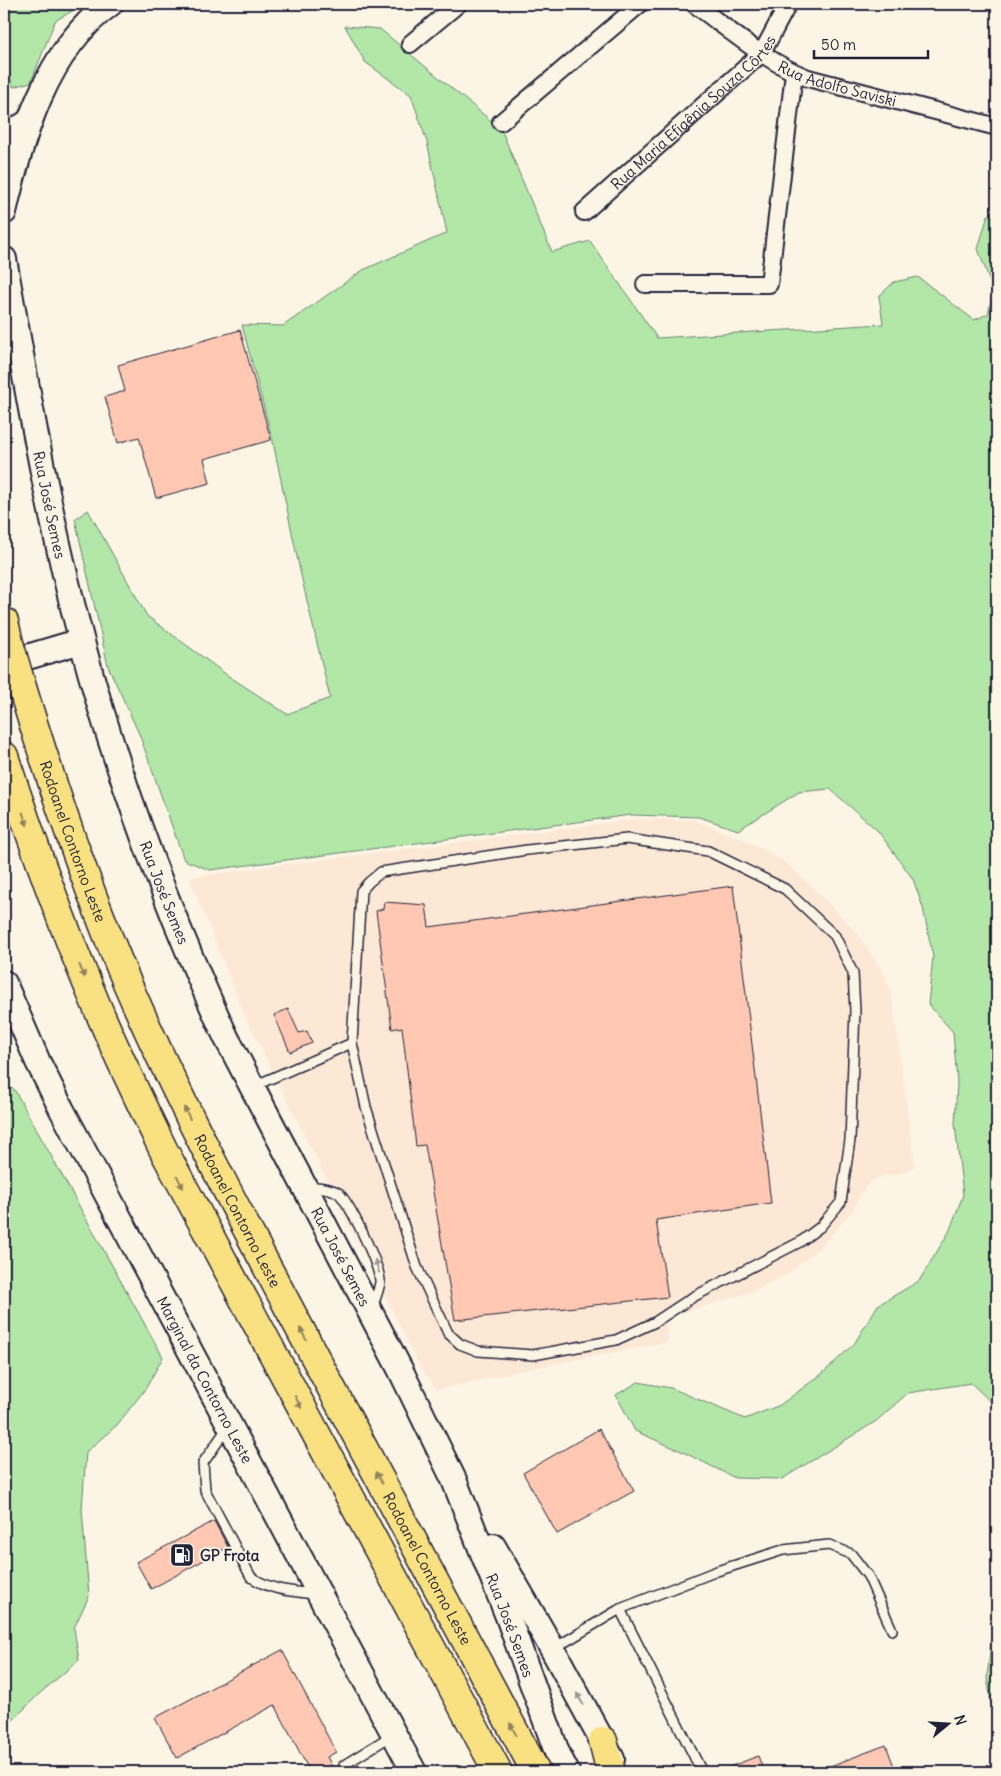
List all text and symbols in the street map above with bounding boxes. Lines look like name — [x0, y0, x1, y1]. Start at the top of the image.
scale bar — [814, 28, 927, 60]
street label: Rua Maria Efigênia Souza Côrtes — [606, 32, 779, 193]
text: 50 m — [821, 35, 856, 54]
street label: Rua Adolfo Saviski — [775, 56, 898, 110]
street label: Rua José Semes — [30, 449, 71, 560]
street label: Rodoanel Contorno Leste — [36, 758, 111, 925]
one-way arrow — [22, 811, 29, 826]
street label: Rua José Semes — [136, 838, 194, 947]
one-way arrow — [79, 964, 87, 978]
one-way arrow — [183, 1105, 191, 1120]
street label: Rodoanel Contorno Leste — [190, 1131, 286, 1290]
one-way arrow — [176, 1174, 184, 1189]
street label: Rua José Semes — [307, 1204, 375, 1310]
one-way arrow — [372, 1258, 380, 1273]
street label: Marginal da Contorno Leste — [153, 1293, 257, 1466]
one-way arrow — [299, 1327, 307, 1341]
one-way arrow — [294, 1395, 302, 1409]
one-way arrow — [375, 1471, 384, 1484]
street label: Rodoanel Contorno Leste — [379, 1489, 476, 1648]
fuel station icon: GP Frota — [169, 1542, 195, 1568]
place label: GP Frota — [200, 1546, 260, 1565]
street label: Rua José Semes — [482, 1571, 539, 1680]
one-way arrow — [576, 1691, 584, 1706]
north arrow — [924, 1698, 974, 1748]
text: N — [950, 1713, 970, 1727]
one-way arrow — [509, 1722, 517, 1736]

